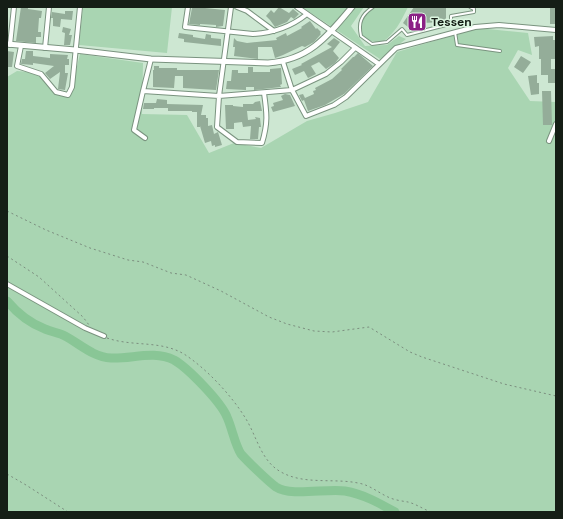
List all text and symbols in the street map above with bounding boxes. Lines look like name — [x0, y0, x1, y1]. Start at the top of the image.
restaurant icon: Tessen — [406, 11, 428, 33]
place label: Tessen — [431, 14, 472, 30]

